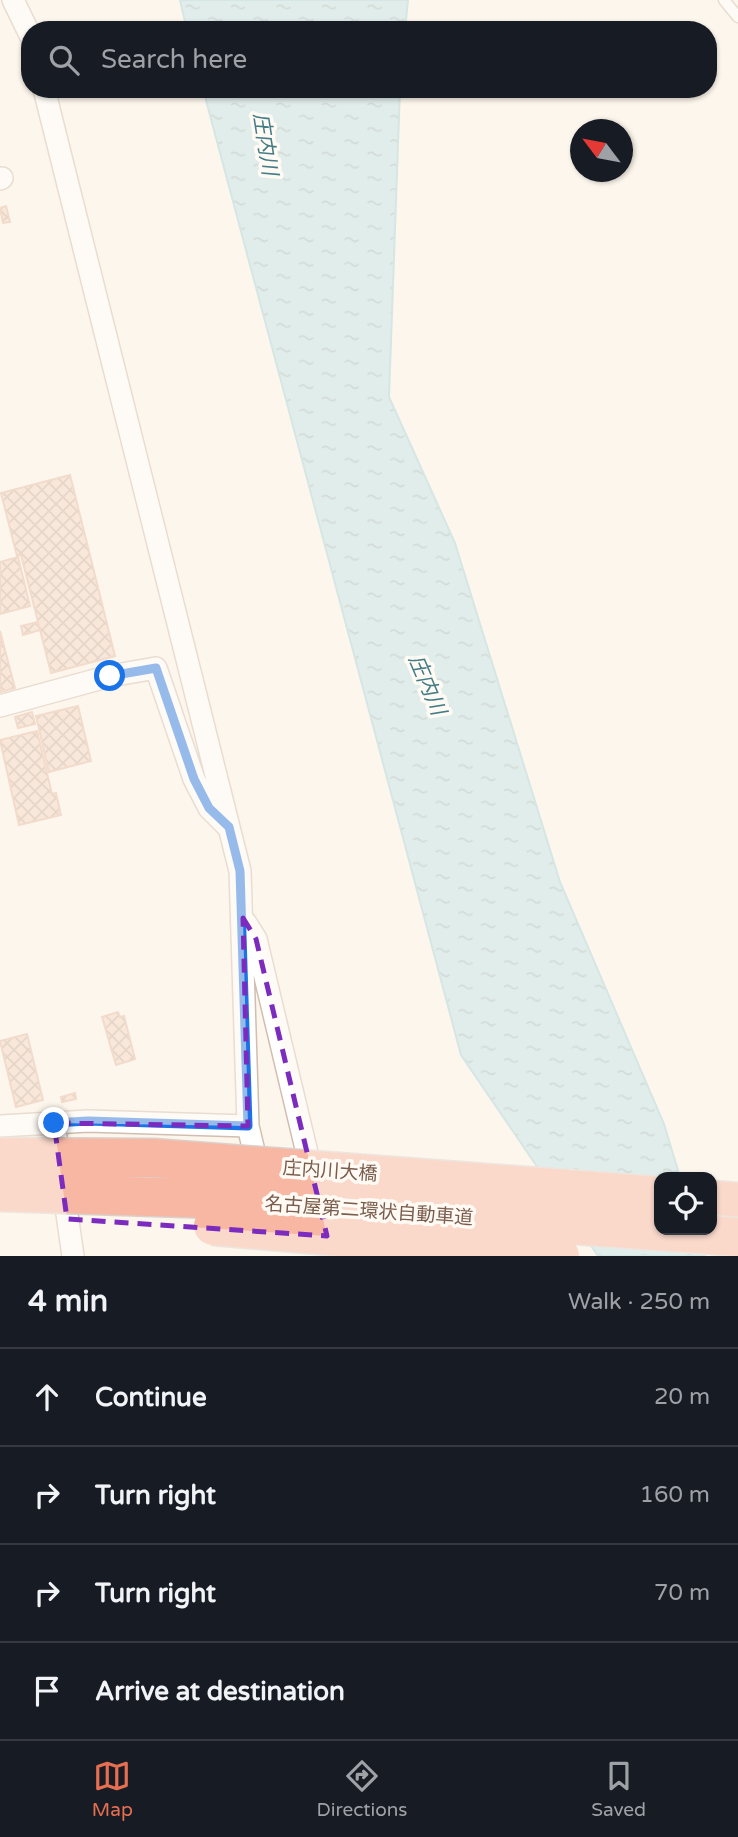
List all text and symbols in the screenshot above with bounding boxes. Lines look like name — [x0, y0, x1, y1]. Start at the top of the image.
search box — [21, 21, 717, 98]
icon: search — [45, 41, 83, 79]
text: Search here — [101, 44, 247, 75]
water label: 庄内川 — [248, 111, 283, 179]
north arrow — [570, 119, 633, 182]
water label: 庄内川 — [403, 651, 452, 721]
route start — [94, 660, 125, 691]
route end — [38, 1107, 69, 1138]
street label: 庄内川大橋 — [282, 1157, 378, 1185]
map controls — [654, 1172, 717, 1235]
button: locate — [654, 1172, 717, 1235]
street label: 名古屋第二環状自動車道 — [264, 1193, 474, 1229]
text: 4 min — [28, 1283, 108, 1320]
text: Walk · 250 m — [568, 1288, 710, 1316]
icon: ahead — [28, 1378, 66, 1416]
text: Continue — [95, 1382, 207, 1413]
text: 20 m — [654, 1383, 710, 1411]
icon: right — [28, 1476, 66, 1514]
text: Turn right — [95, 1480, 216, 1511]
text: 160 m — [640, 1481, 710, 1509]
icon: right — [28, 1574, 66, 1612]
text: Turn right — [95, 1578, 216, 1609]
text: 70 m — [654, 1579, 710, 1607]
icon: arrive — [28, 1672, 66, 1710]
text: Arrive at destination — [95, 1676, 345, 1707]
tab: Map — [92, 1757, 133, 1821]
tab: Directions — [317, 1757, 408, 1821]
tab: Saved — [591, 1757, 646, 1821]

